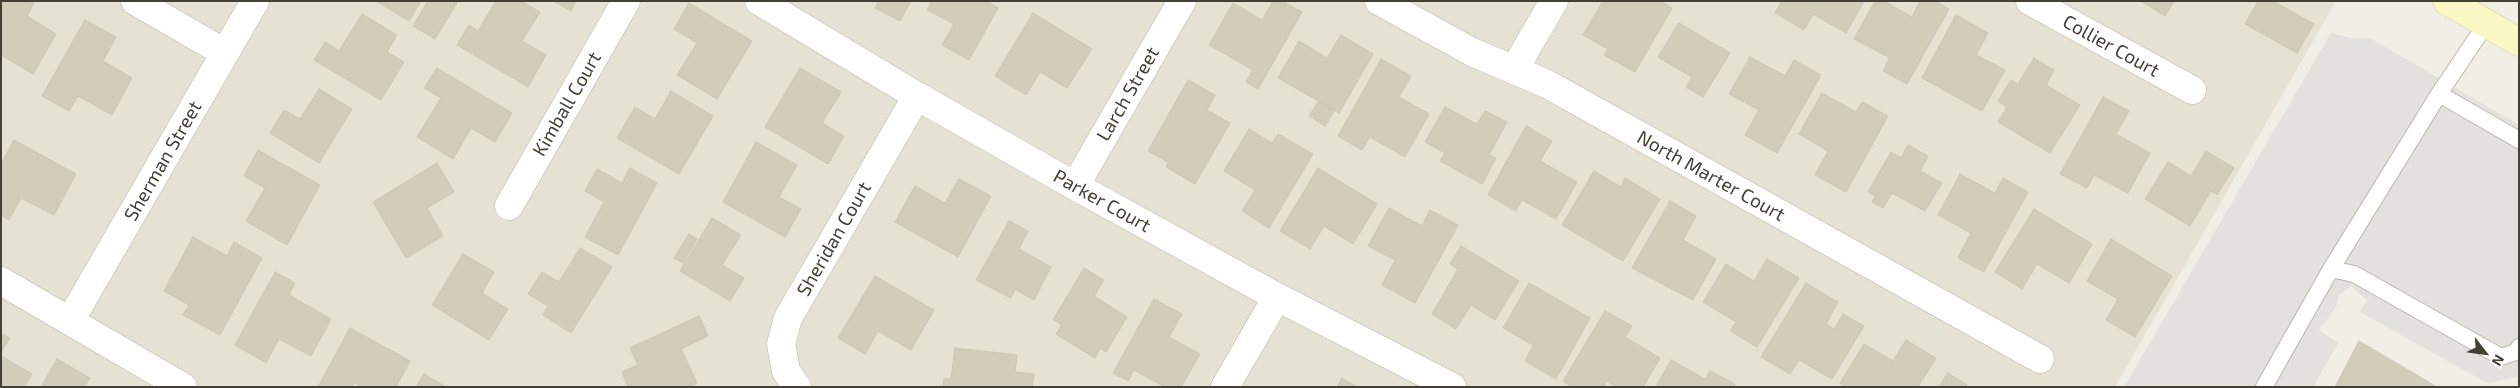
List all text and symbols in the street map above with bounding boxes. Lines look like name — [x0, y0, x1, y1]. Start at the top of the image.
street label: Collier Court — [2059, 10, 2163, 82]
street label: Larch Street — [1092, 43, 1164, 145]
street label: Kimball Court — [528, 48, 606, 160]
street label: Sherman Street — [119, 97, 207, 225]
street label: North Marter Court — [1633, 126, 1789, 226]
street label: Parker Court — [1049, 165, 1155, 237]
street label: Sheridan Court — [792, 178, 876, 300]
north arrow — [2460, 328, 2510, 378]
text: N — [2489, 352, 2508, 369]

